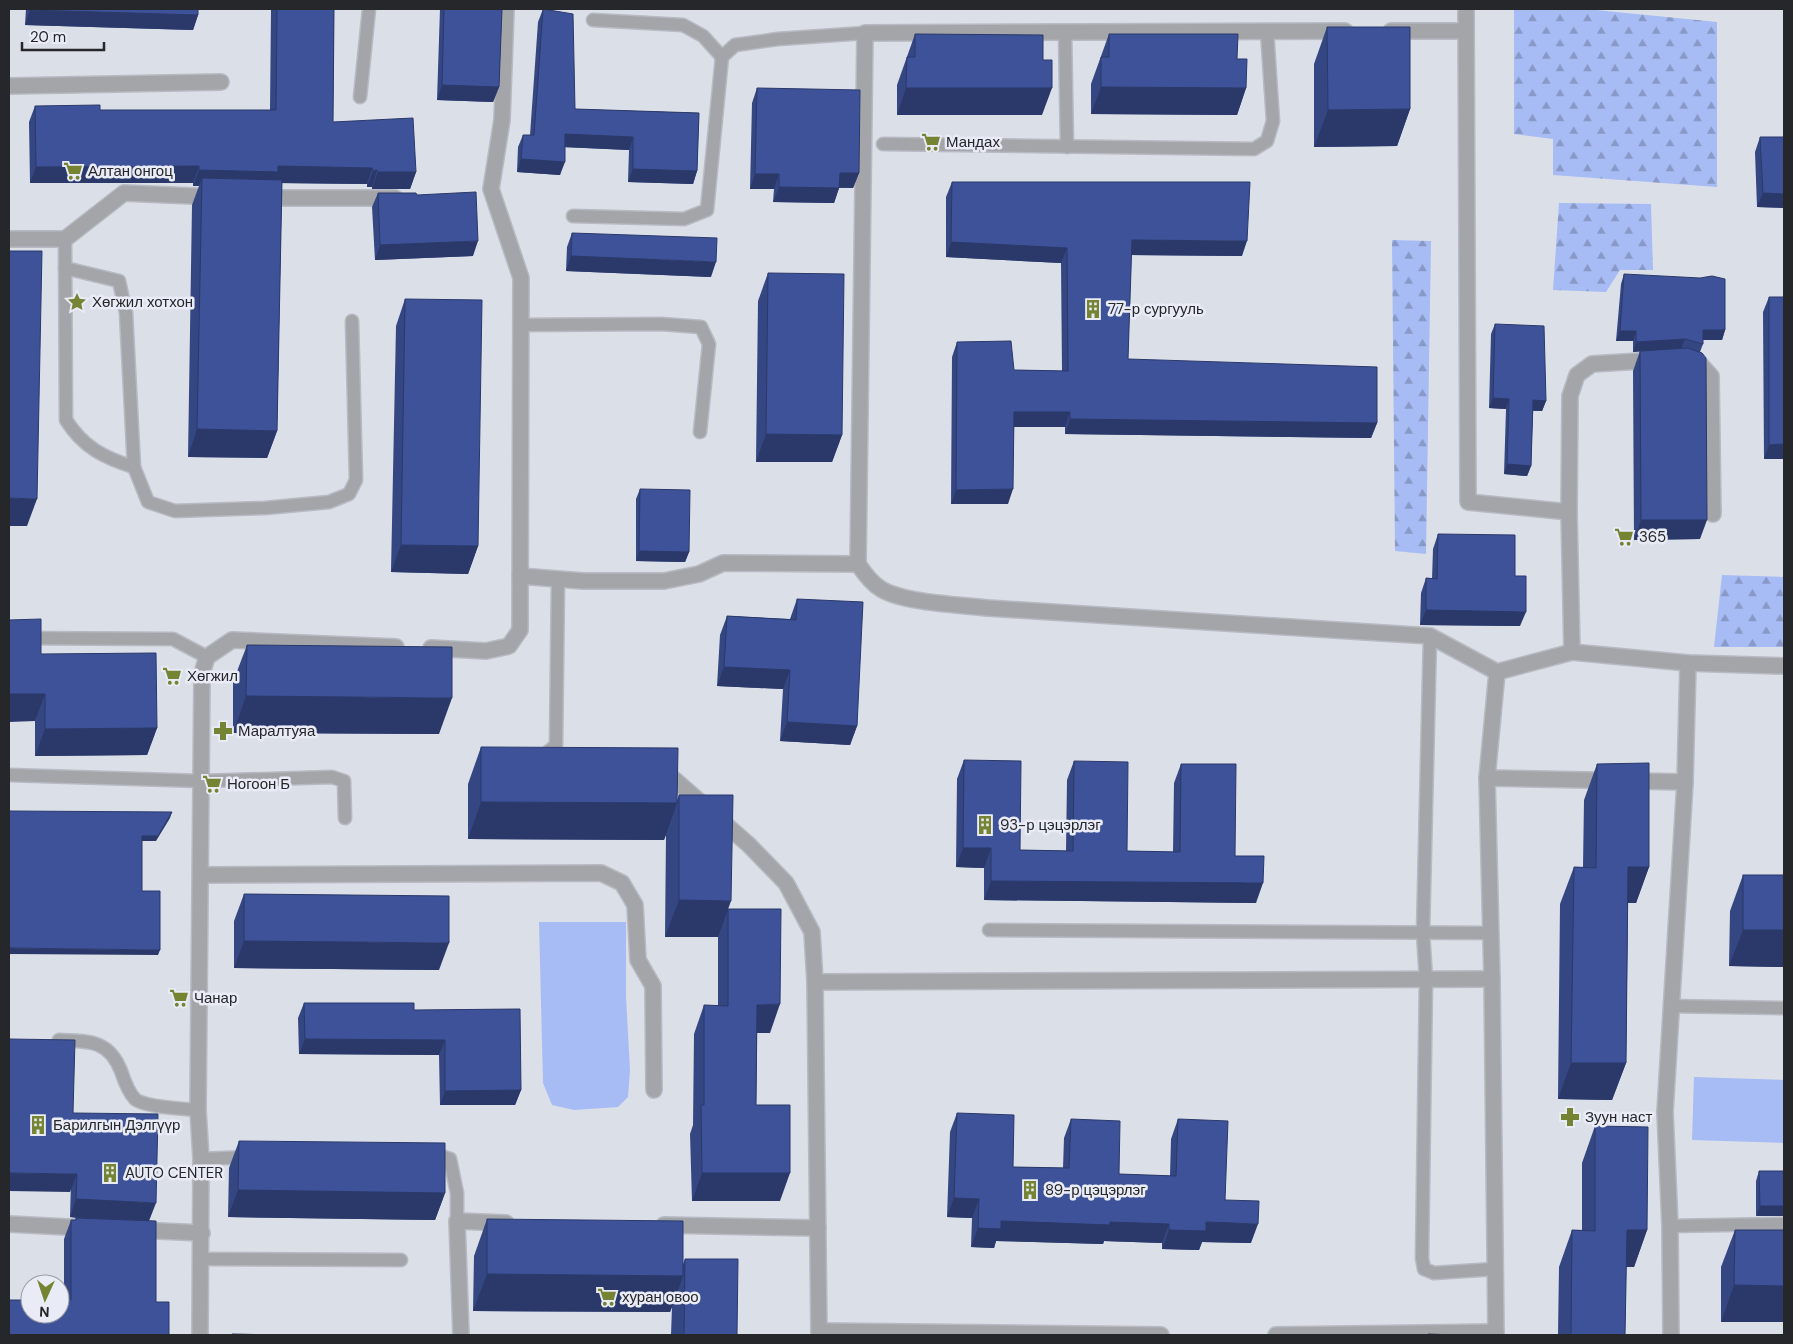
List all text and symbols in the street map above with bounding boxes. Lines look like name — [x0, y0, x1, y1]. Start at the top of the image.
scale bar — [22, 20, 105, 52]
text: 20 m — [30, 27, 66, 47]
supermarket icon: Мандах — [920, 131, 942, 153]
place label: Мандах — [946, 132, 1000, 152]
supermarket icon: Алтан онгоц — [62, 160, 84, 182]
place label: Алтан онгоц — [88, 161, 173, 181]
place icon: Хөгжил хотхон — [66, 291, 88, 313]
place label: Хөгжил хотхон — [92, 292, 193, 312]
building icon: 77-р сургууль — [1082, 298, 1104, 320]
place label: 77-р сургууль — [1108, 299, 1204, 319]
supermarket icon: 365 — [1613, 526, 1635, 548]
place label: 365 — [1639, 527, 1666, 547]
supermarket icon: Хөгжил — [161, 665, 183, 687]
place label: Хөгжил — [187, 666, 238, 686]
pharmacy icon: Маралтуяа — [212, 720, 234, 742]
place label: Маралтуяа — [238, 721, 316, 741]
supermarket icon: Ногоон Б — [201, 773, 223, 795]
place label: Ногоон Б — [227, 774, 290, 794]
building icon: 93-р цэцэрлэг — [974, 814, 996, 836]
place label: 93-р цэцэрлэг — [1000, 815, 1101, 835]
supermarket icon: Чанар — [168, 987, 190, 1009]
place label: Чанар — [194, 988, 237, 1008]
pharmacy icon: Зуун наст — [1559, 1106, 1581, 1128]
place label: Зуун наст — [1585, 1107, 1652, 1127]
building icon: Барилгын Дэлгүүр — [27, 1114, 49, 1136]
place label: Барилгын Дэлгүүр — [53, 1115, 180, 1135]
building icon: AUTO CENTER — [99, 1162, 121, 1184]
place label: AUTO CENTER — [125, 1163, 223, 1183]
building icon: 89-р цэцэрлэг — [1019, 1179, 1041, 1201]
place label: 89-р цэцэрлэг — [1045, 1180, 1146, 1200]
north arrow — [20, 1274, 70, 1324]
supermarket icon: хуран овоо — [596, 1286, 618, 1308]
place label: хуран овоо — [622, 1287, 699, 1307]
text: N — [39, 1303, 50, 1321]

